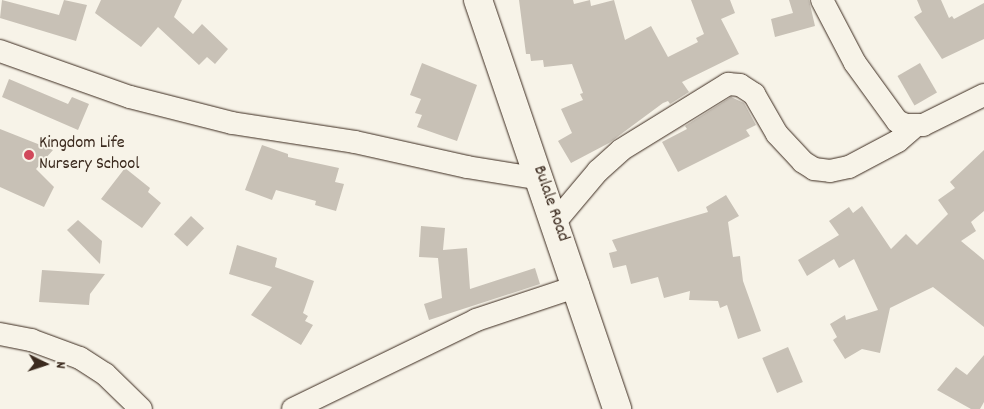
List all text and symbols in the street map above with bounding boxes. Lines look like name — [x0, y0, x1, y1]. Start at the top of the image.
place label: Kingdom Life Nursery School — [39, 134, 140, 176]
marker: Kingdom Life Nursery School — [23, 149, 35, 161]
street label: Bulale Road — [527, 163, 573, 245]
north arrow — [20, 339, 70, 389]
text: N — [50, 361, 70, 369]

